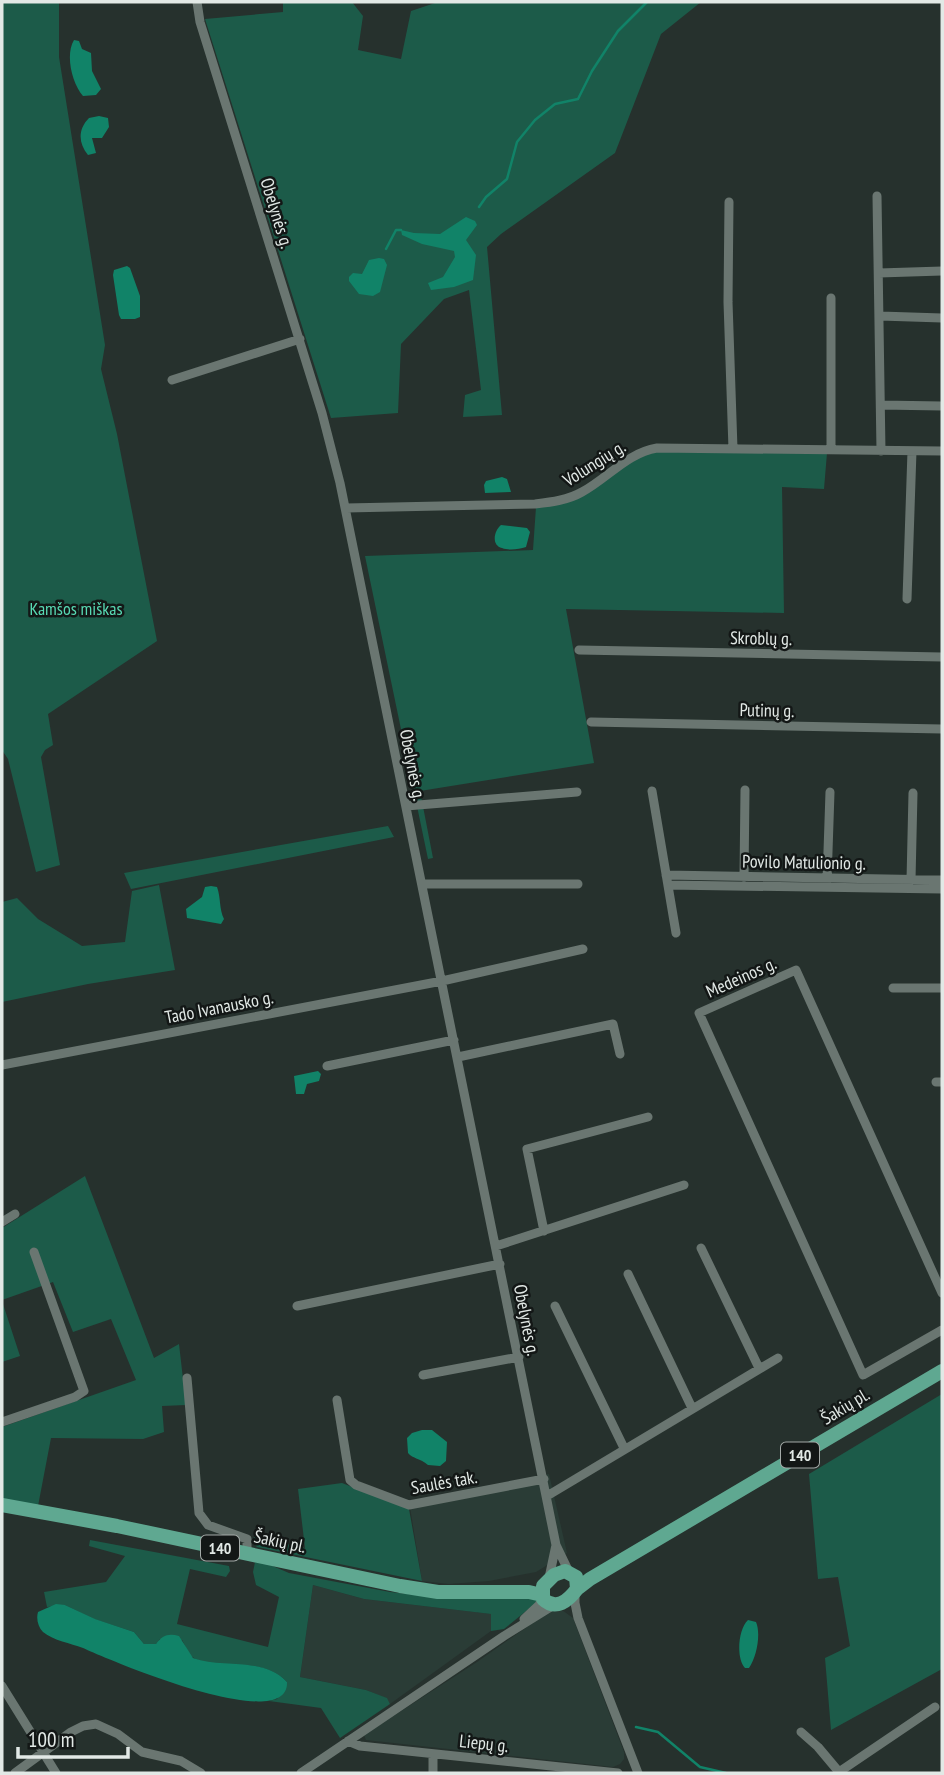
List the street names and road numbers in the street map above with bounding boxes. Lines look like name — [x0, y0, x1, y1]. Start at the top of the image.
street label: Obelynės g. — [255, 175, 299, 251]
street label: Volungių g. — [558, 435, 630, 492]
street label: Skroblų g. — [730, 626, 792, 650]
street label: Putinų g. — [739, 698, 795, 722]
street label: Obelynės g. — [395, 727, 431, 803]
street label: Povilo Matulionio g. — [742, 849, 866, 875]
street label: Medeinos g. — [702, 951, 780, 1003]
street label: Tado Ivanausko g. — [163, 985, 275, 1029]
street label: Obelynės g. — [509, 1282, 545, 1358]
street label: Šakių pl. — [817, 1383, 873, 1429]
road number: 140 — [781, 1442, 819, 1468]
street label: Saulės tak. — [409, 1465, 479, 1499]
street label: Šakių pl. — [252, 1524, 308, 1558]
road number: 140 — [201, 1536, 239, 1560]
street label: Liepų g. — [458, 1729, 510, 1757]

